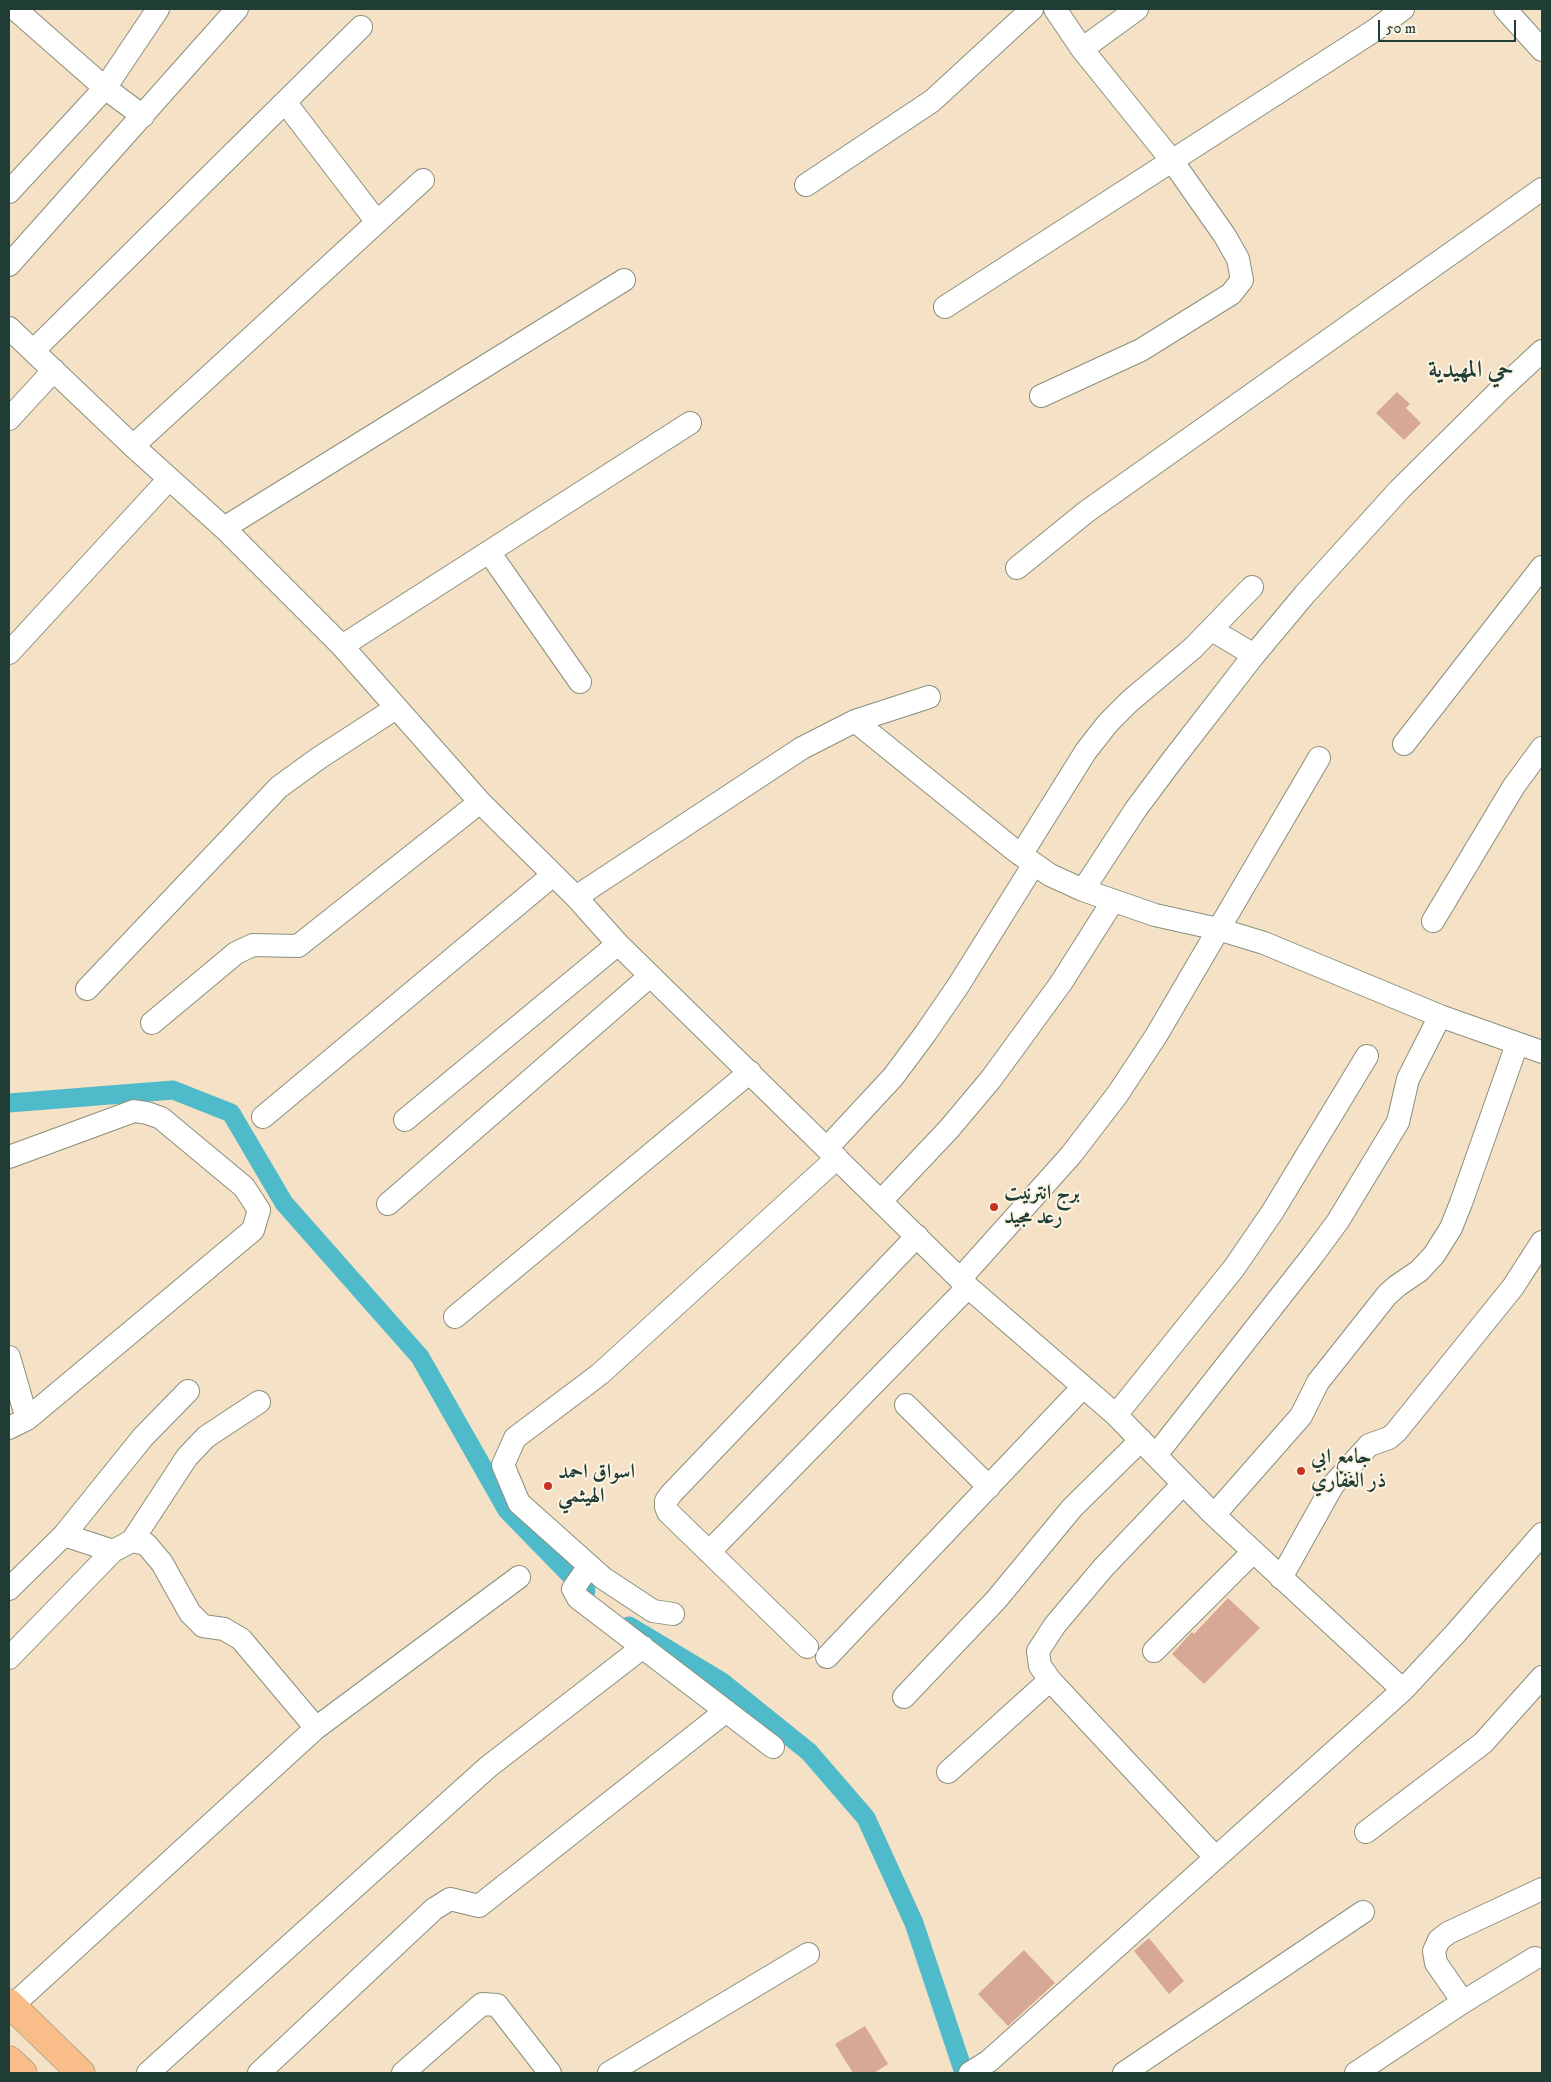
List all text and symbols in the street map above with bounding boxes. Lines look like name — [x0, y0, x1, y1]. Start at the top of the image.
scale bar — [1381, 10, 1518, 42]
text: 50 m — [1386, 19, 1416, 38]
district label: حي المهيدية — [1428, 358, 1514, 386]
place label: برج انترنيت رعد مجيد — [1004, 1182, 1080, 1232]
marker: برج انترنيت رعد مجيد — [988, 1201, 1000, 1213]
place label: جامع ابي ذر الغفاري — [1311, 1446, 1386, 1496]
place label: اسواق احمد الهيثمي — [558, 1461, 635, 1511]
marker: جامع ابي ذر الغفاري — [1295, 1465, 1307, 1477]
marker: اسواق احمد الهيثمي — [542, 1480, 554, 1492]

